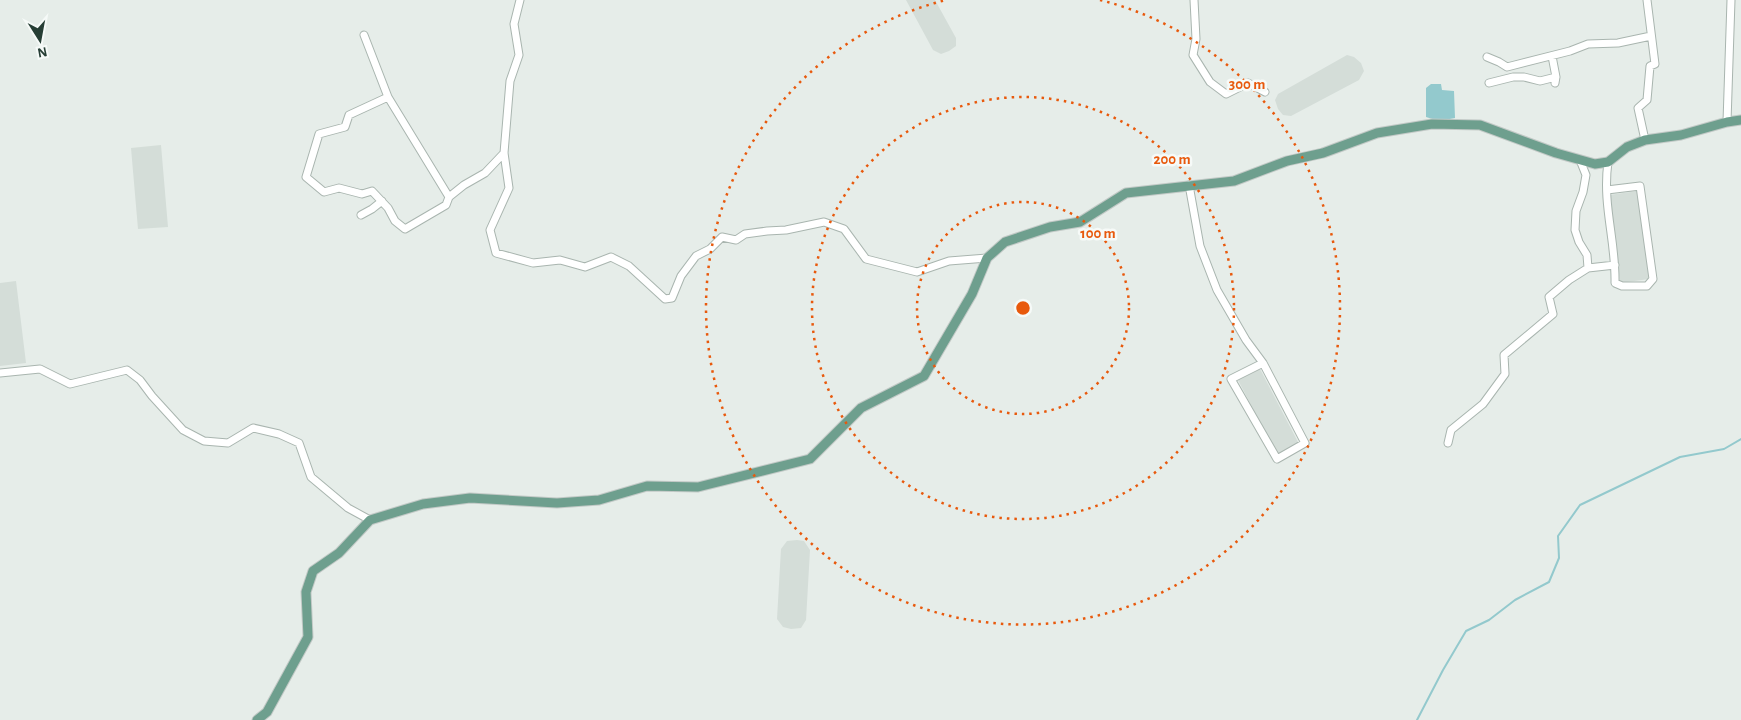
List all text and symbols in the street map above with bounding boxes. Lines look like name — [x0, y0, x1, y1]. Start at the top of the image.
north arrow — [15, 15, 65, 65]
text: N — [36, 44, 48, 60]
text: 300 m — [1229, 77, 1265, 92]
text: 200 m — [1153, 152, 1191, 167]
text: 100 m — [1080, 226, 1116, 241]
centre of rings — [1014, 299, 1032, 317]

